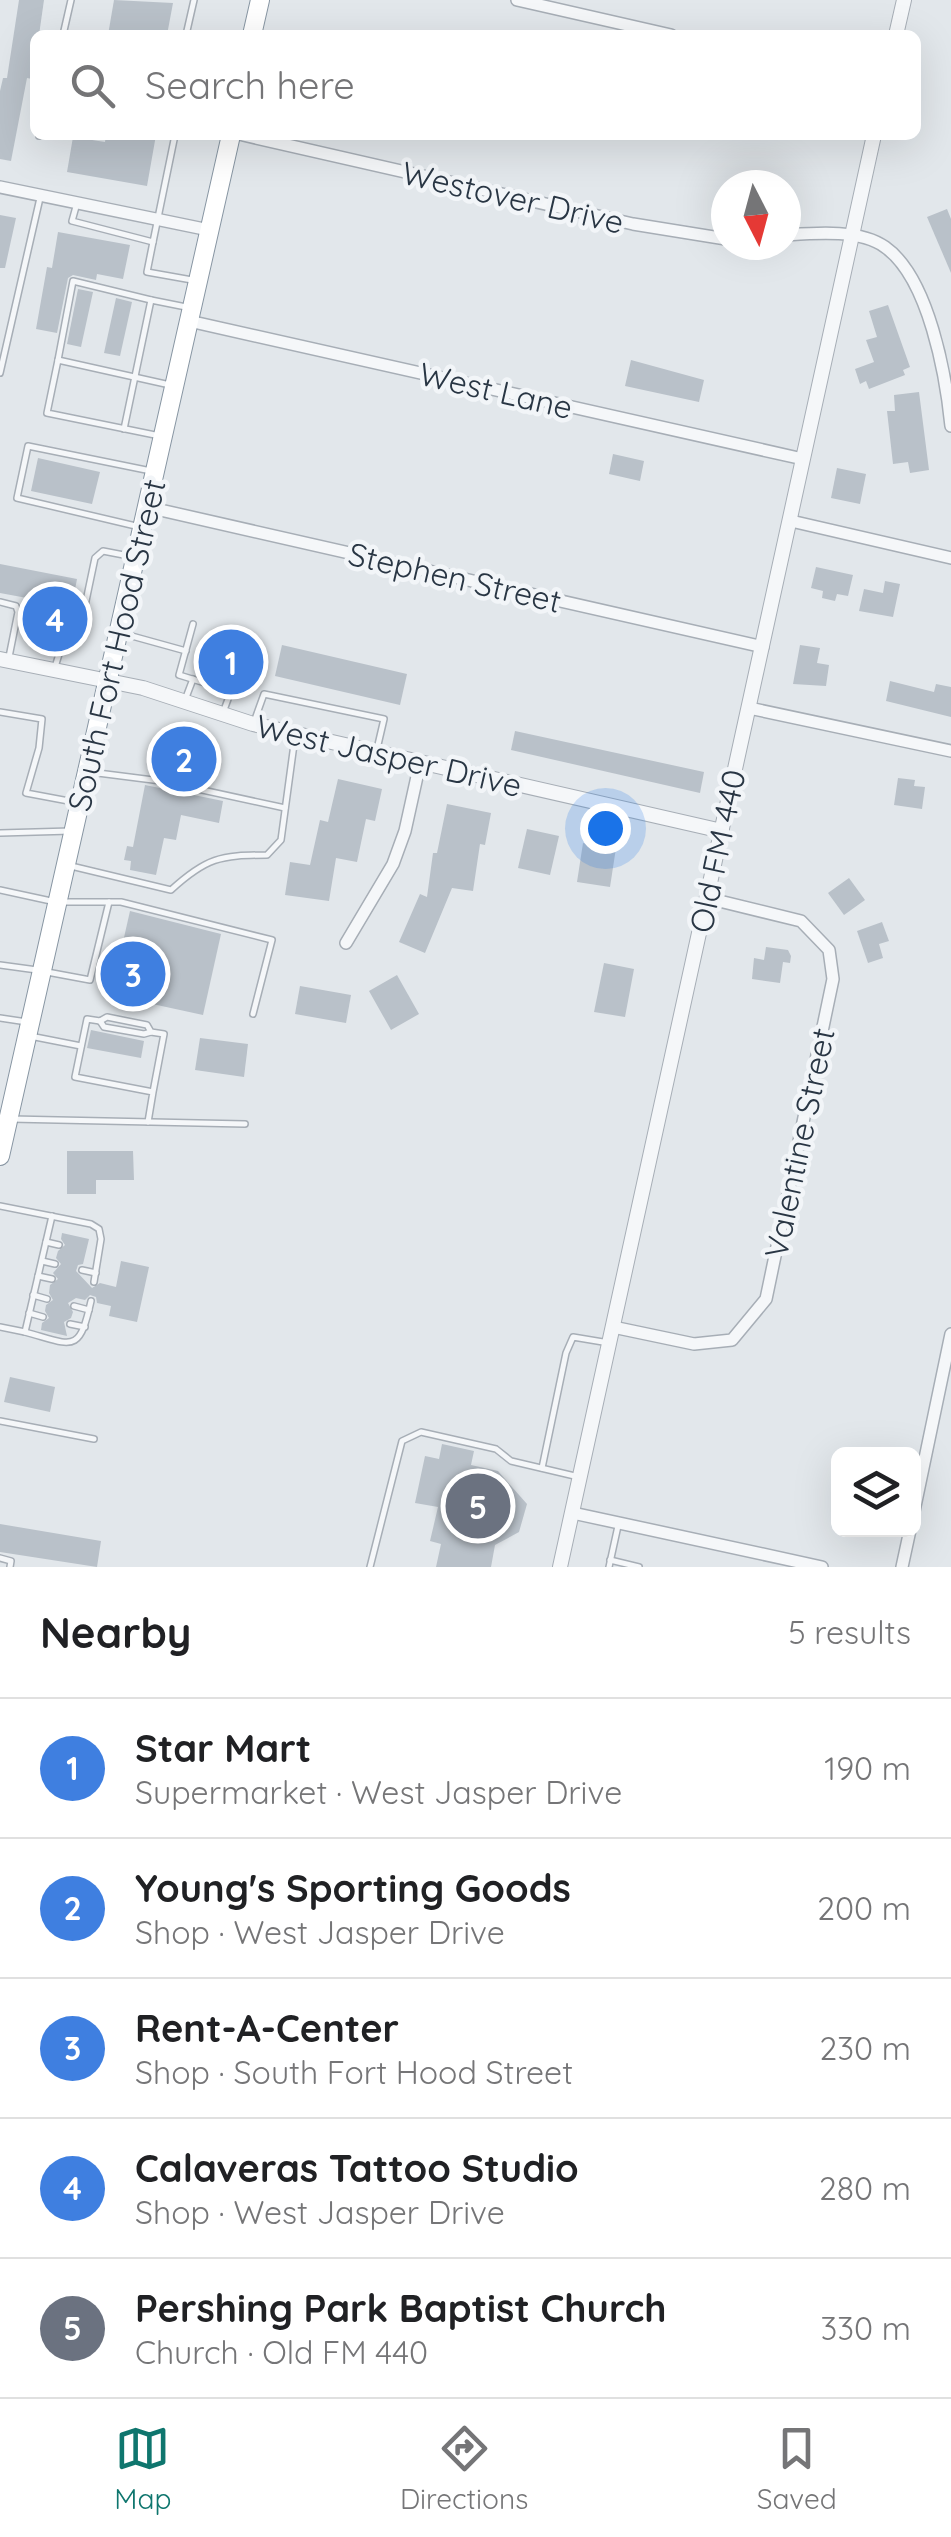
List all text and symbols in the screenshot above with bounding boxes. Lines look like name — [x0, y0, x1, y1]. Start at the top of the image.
search box — [30, 30, 921, 140]
icon: search — [65, 58, 120, 113]
text: Search here — [145, 61, 355, 109]
street label: Westover Drive — [398, 152, 628, 242]
north arrow — [711, 170, 801, 260]
street label: West Lane — [415, 353, 577, 427]
street label: South Fort Hood Street — [58, 475, 174, 815]
street label: Stephen Street — [345, 533, 565, 621]
pin: 4 — [22, 582, 88, 656]
pin: 1 — [198, 624, 264, 700]
street label: West Jasper Drive — [252, 705, 526, 805]
pin: 2 — [152, 722, 216, 796]
street label: Old FM 440 — [680, 766, 754, 936]
your location — [580, 803, 631, 854]
pin: 3 — [100, 936, 166, 1012]
street label: Valentine Street — [755, 1024, 843, 1262]
map controls — [831, 1447, 921, 1537]
button: layers — [831, 1447, 921, 1537]
pin: 5 — [446, 1468, 510, 1544]
text: Nearby — [40, 1606, 191, 1659]
text: 5 results — [788, 1612, 911, 1652]
text: Star Mart — [135, 1724, 311, 1772]
text: 1 — [66, 1748, 79, 1788]
text: 190 m — [824, 1748, 911, 1788]
text: Supermarket · West Jasper Drive — [135, 1772, 622, 1812]
text: Young's Sporting Goods — [135, 1864, 571, 1912]
text: 2 — [63, 1888, 82, 1928]
text: 200 m — [817, 1888, 911, 1928]
text: Shop · West Jasper Drive — [135, 1912, 505, 1952]
text: Rent-A-Center — [135, 2004, 399, 2052]
text: 3 — [64, 2028, 81, 2068]
text: 230 m — [820, 2028, 911, 2068]
text: Shop · South Fort Hood Street — [135, 2052, 573, 2092]
text: Calaveras Tattoo Studio — [135, 2144, 579, 2192]
text: 4 — [63, 2168, 82, 2208]
text: 280 m — [819, 2168, 911, 2208]
text: Shop · West Jasper Drive — [135, 2192, 505, 2232]
text: Pershing Park Baptist Church — [135, 2284, 667, 2332]
text: 5 — [63, 2308, 82, 2348]
text: 330 m — [821, 2308, 911, 2348]
text: Church · Old FM 440 — [135, 2332, 428, 2372]
tab: Map — [114, 2421, 171, 2516]
tab: Directions — [400, 2421, 528, 2516]
tab: Saved — [757, 2421, 837, 2516]

